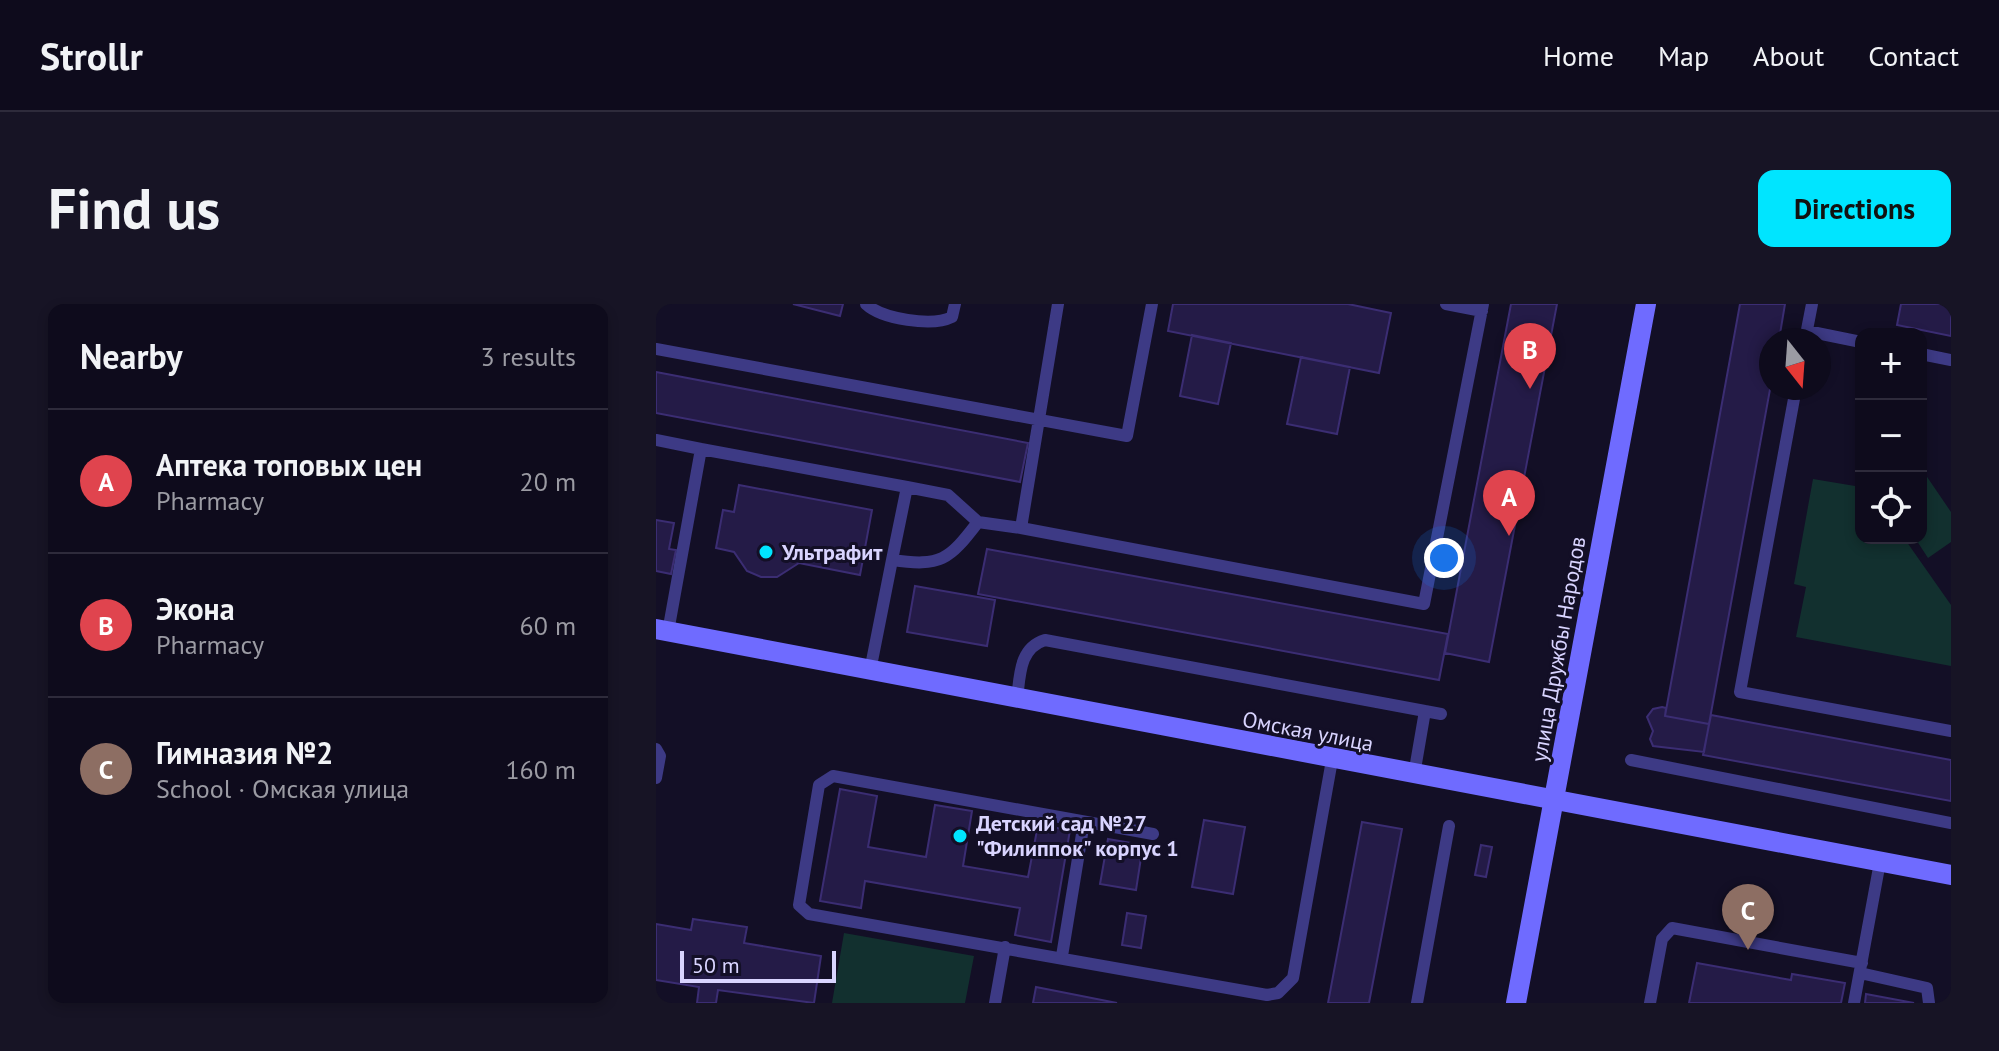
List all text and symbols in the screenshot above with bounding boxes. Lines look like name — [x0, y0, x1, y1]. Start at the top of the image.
text: Strollr — [40, 31, 143, 80]
text: Home — [1543, 37, 1614, 74]
text: Map — [1658, 37, 1709, 74]
text: About — [1753, 37, 1824, 74]
text: Contact — [1868, 37, 1959, 74]
button: Directions — [1758, 170, 1951, 247]
text: Find us — [48, 172, 220, 244]
pin: B — [1504, 323, 1556, 389]
north arrow — [1759, 328, 1831, 400]
map controls — [1855, 328, 1927, 544]
button: + — [1855, 328, 1927, 400]
text: Nearby — [80, 334, 182, 378]
text: 3 results — [481, 340, 576, 373]
button: − — [1855, 400, 1927, 472]
text: Аптека топовых цен — [156, 445, 422, 484]
text: A — [98, 465, 114, 498]
text: 20 m — [520, 465, 576, 498]
pin: A — [1483, 470, 1535, 536]
button: locate — [1855, 472, 1927, 544]
text: Pharmacy — [156, 484, 264, 517]
street label: улица Дружбы Народов — [1524, 534, 1592, 764]
place label: Ультрафит — [781, 538, 883, 566]
your location — [1424, 538, 1464, 578]
marker: Ультрафит — [757, 543, 775, 561]
text: Экона — [156, 589, 235, 628]
text: B — [98, 609, 114, 642]
text: 60 m — [520, 609, 576, 642]
text: Pharmacy — [156, 628, 264, 661]
street label: Омская улица — [1240, 705, 1376, 757]
text: Гимназия №2 — [156, 733, 333, 772]
text: C — [99, 753, 113, 786]
text: 160 m — [505, 753, 576, 786]
text: School · Омская улица — [156, 772, 409, 805]
place label: Детский сад №27 "Филиппок" корпус 1 — [976, 809, 1179, 862]
marker: Детский сад №27 "Филиппок" корпус 1 — [951, 827, 969, 845]
pin: C — [1722, 884, 1774, 950]
scale bar — [680, 947, 836, 983]
text: 50 m — [692, 951, 740, 979]

